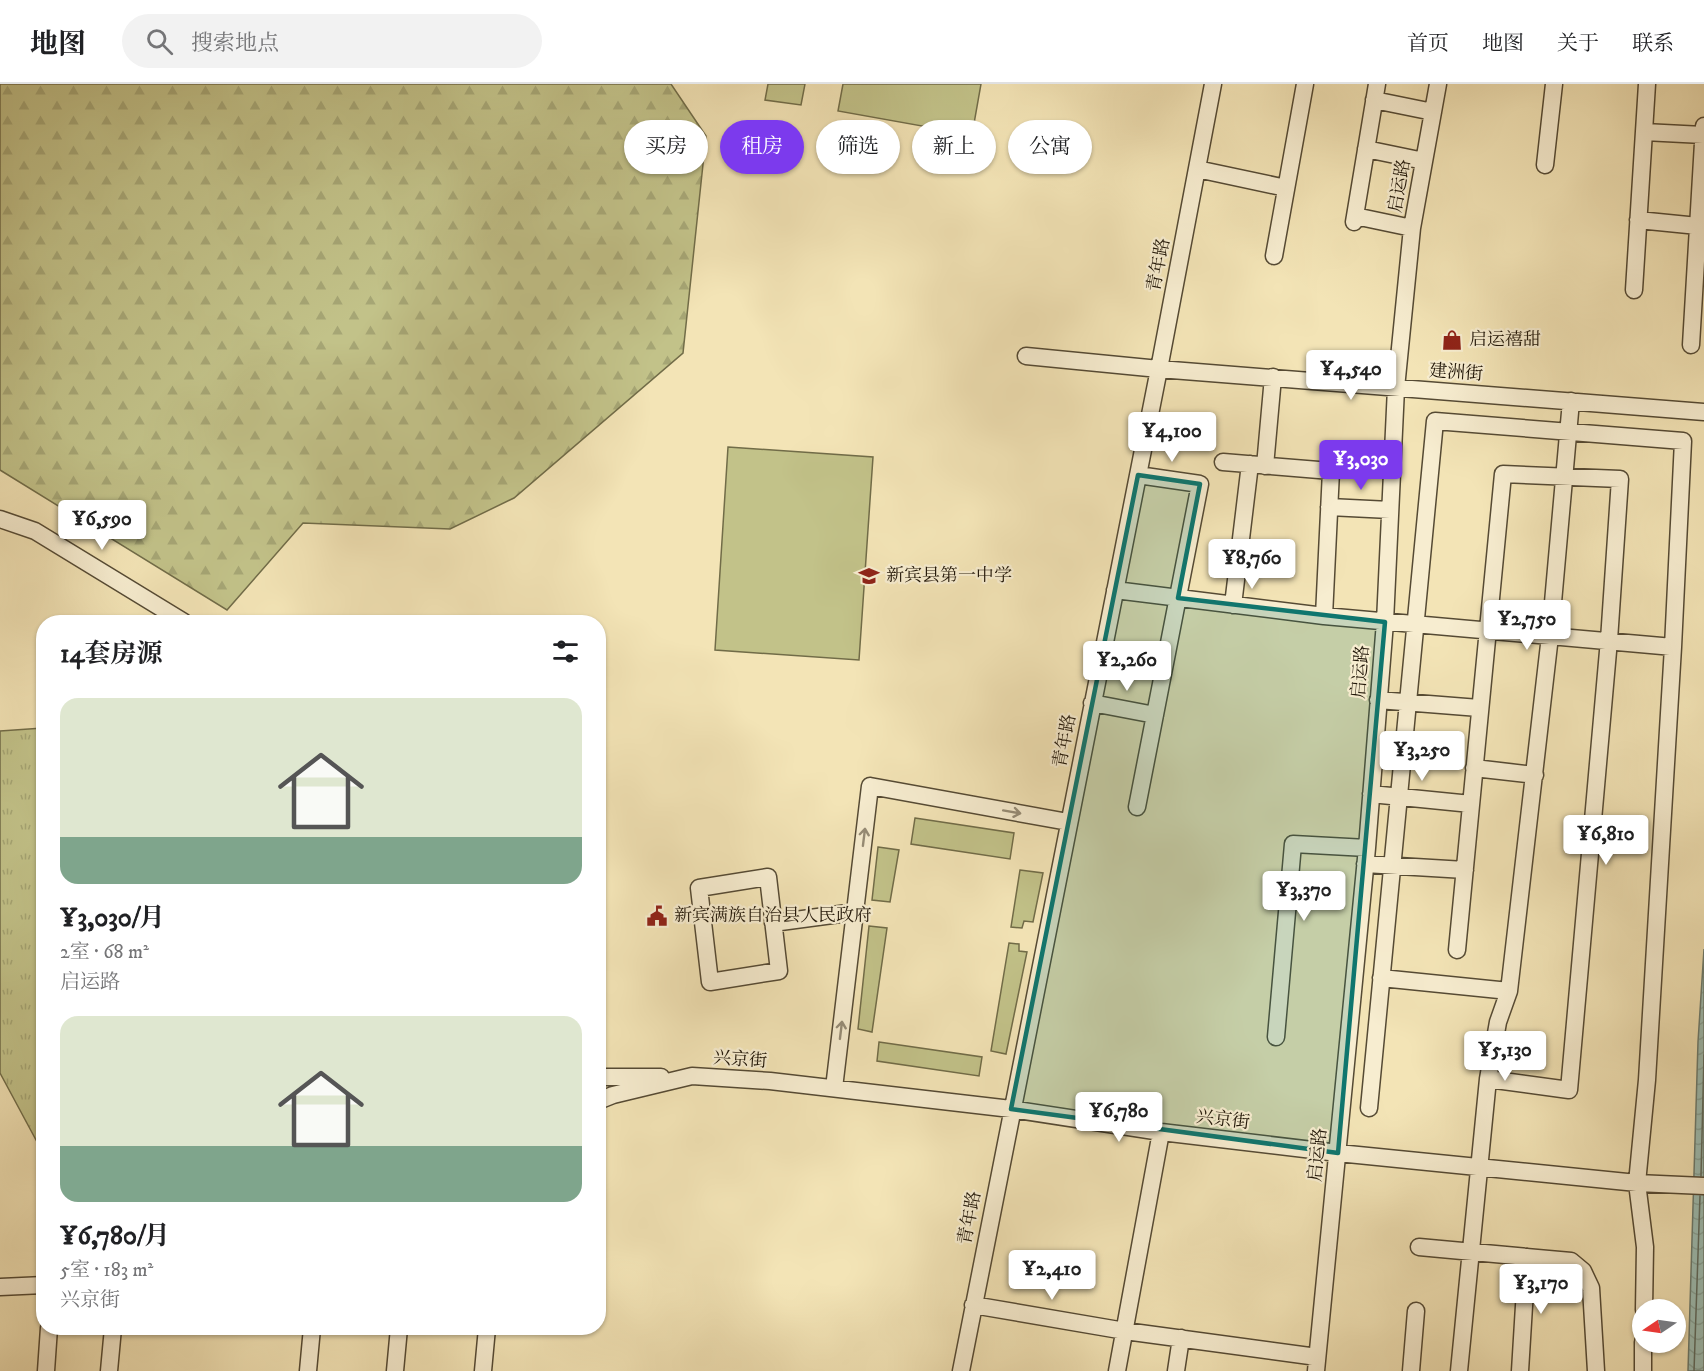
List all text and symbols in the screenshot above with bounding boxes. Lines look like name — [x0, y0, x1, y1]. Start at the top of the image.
search box — [122, 14, 542, 68]
icon: search — [143, 25, 176, 58]
text: 地图 — [30, 27, 86, 62]
text: 搜索地点 — [191, 30, 279, 57]
text: 首页 — [1407, 31, 1449, 57]
text: 地图 — [1482, 31, 1524, 57]
text: 关于 — [1557, 31, 1599, 57]
text: 联系 — [1632, 31, 1674, 57]
chip: 买房 — [624, 120, 708, 174]
chip: 租房 — [720, 120, 804, 174]
chip: 筛选 — [816, 120, 900, 174]
chip: 新上 — [912, 120, 996, 174]
chip: 公寓 — [1008, 120, 1092, 174]
street label: 启运路 — [1384, 158, 1416, 214]
street label: 青年路 — [1143, 236, 1175, 294]
shop icon: 启运禧甜 — [1440, 328, 1464, 352]
place label: 启运禧甜 — [1469, 329, 1541, 351]
pin: ¥4,540 — [1302, 350, 1400, 401]
text: ¥4,540 — [1320, 357, 1382, 382]
street label: 建洲街 — [1428, 360, 1484, 386]
pin: ¥4,100 — [1123, 412, 1221, 463]
text: ¥4,100 — [1142, 419, 1202, 444]
pin: ¥3,030 — [1312, 440, 1410, 491]
text: ¥3,030 — [1333, 447, 1389, 472]
pin: ¥6,590 — [53, 500, 151, 551]
text: ¥6,590 — [72, 507, 132, 532]
pin: ¥8,760 — [1203, 539, 1301, 590]
text: ¥8,760 — [1222, 546, 1282, 571]
school or university icon: 新宾县第一中学 — [857, 564, 881, 588]
place label: 新宾县第一中学 — [886, 565, 1012, 587]
pin: ¥2,750 — [1478, 600, 1576, 651]
text: ¥2,750 — [1498, 607, 1556, 632]
icon: filters — [549, 635, 582, 668]
text: 14套房源 — [60, 638, 163, 671]
pin: ¥2,260 — [1078, 641, 1176, 692]
street label: 启运路 — [1348, 644, 1374, 700]
text: ¥2,260 — [1097, 648, 1157, 673]
street label: 青年路 — [1049, 712, 1081, 770]
pin: ¥3,250 — [1373, 731, 1471, 782]
icon: home — [267, 737, 375, 845]
text: ¥3,250 — [1394, 738, 1450, 763]
one-way arrow — [1002, 807, 1022, 818]
pin: ¥6,810 — [1557, 815, 1655, 866]
text: ¥6,810 — [1577, 822, 1635, 847]
one-way arrow — [859, 827, 870, 847]
pin: ¥3,370 — [1255, 871, 1353, 922]
text: ¥3,370 — [1276, 878, 1332, 903]
text: ¥3,030/月 — [60, 902, 165, 935]
public building icon: 新宾满族自治县人民政府 — [645, 904, 669, 928]
place label: 新宾满族自治县人民政府 — [674, 905, 872, 927]
text: 2室 · 68 m² — [60, 940, 149, 965]
text: 启运路 — [60, 970, 120, 995]
one-way arrow — [836, 1021, 847, 1041]
pin: ¥5,130 — [1456, 1031, 1554, 1082]
text: ¥5,130 — [1478, 1038, 1532, 1063]
street label: 兴京街 — [712, 1047, 768, 1073]
icon: home — [267, 1055, 375, 1163]
pin: ¥6,780 — [1070, 1092, 1168, 1143]
text: ¥6,780 — [1089, 1099, 1149, 1124]
street label: 兴京街 — [1195, 1106, 1251, 1134]
street label: 启运路 — [1304, 1127, 1332, 1183]
street label: 青年路 — [954, 1189, 986, 1247]
text: ¥6,780/月 — [60, 1220, 170, 1253]
pin: ¥2,410 — [1003, 1250, 1101, 1301]
text: ¥2,410 — [1023, 1257, 1081, 1282]
text: 5室 · 183 m² — [60, 1258, 153, 1283]
pin: ¥3,170 — [1492, 1264, 1590, 1315]
text: ¥3,170 — [1514, 1271, 1568, 1296]
text: 兴京街 — [60, 1288, 120, 1313]
north arrow — [1632, 1299, 1686, 1353]
map controls — [1632, 1299, 1686, 1353]

